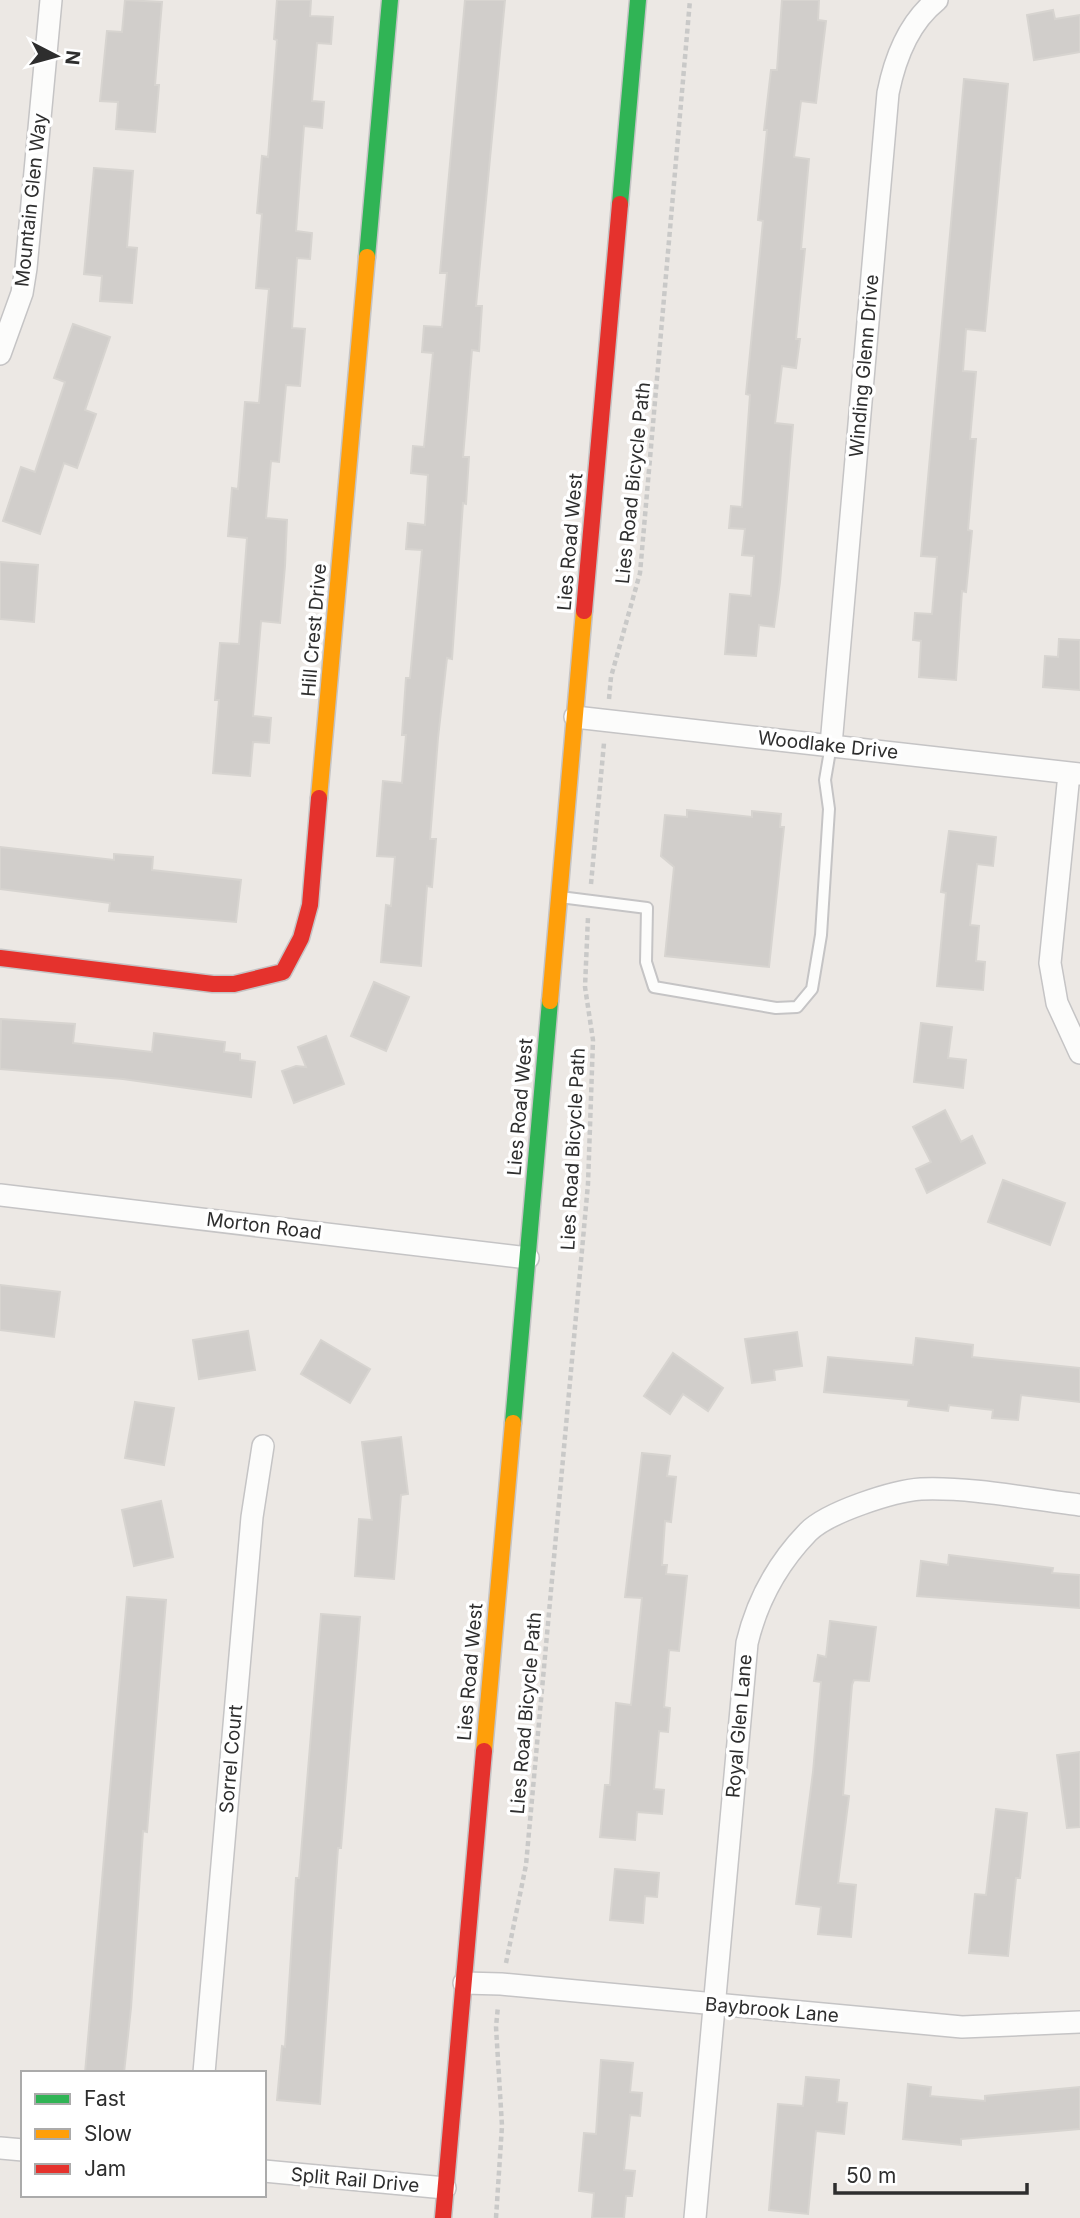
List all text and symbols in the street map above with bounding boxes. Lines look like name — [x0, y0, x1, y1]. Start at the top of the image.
north arrow — [21, 21, 91, 91]
text: N — [60, 49, 85, 66]
street label: Mountain Glen Way — [10, 112, 52, 288]
street label: Winding Glenn Drive — [845, 273, 883, 459]
street label: Lies Road Bicycle Path — [611, 381, 655, 585]
street label: Lies Road West — [553, 472, 587, 612]
street label: Hill Crest Drive — [297, 562, 331, 698]
street label: Woodlake Drive — [757, 726, 899, 764]
street label: Lies Road West — [503, 1037, 537, 1177]
street label: Lies Road Bicycle Path — [556, 1047, 590, 1251]
street label: Morton Road — [205, 1208, 323, 1244]
street label: Lies Road West — [453, 1602, 487, 1742]
street label: Lies Road Bicycle Path — [506, 1611, 546, 1815]
street label: Royal Glen Lane — [721, 1653, 757, 1799]
street label: Sorrel Court — [215, 1704, 247, 1814]
street label: Baybrook Lane — [704, 1993, 840, 2027]
legend — [21, 2071, 266, 2197]
text: Fast — [84, 2086, 126, 2111]
text: Slow — [84, 2121, 132, 2146]
scale bar — [835, 2152, 1028, 2196]
text: Jam — [84, 2156, 126, 2181]
street label: Split Rail Drive — [290, 2163, 420, 2197]
text: 50 m — [846, 2163, 896, 2188]

